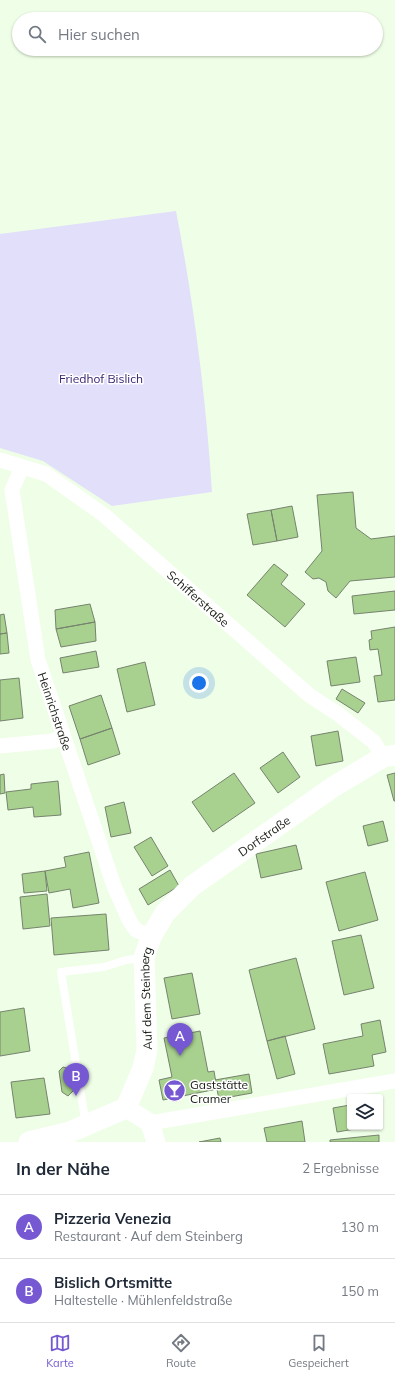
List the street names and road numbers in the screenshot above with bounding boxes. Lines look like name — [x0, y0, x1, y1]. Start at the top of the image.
street label: Schifferstraße — [164, 567, 233, 629]
street label: Heinrichstraße — [35, 670, 75, 752]
street label: Dorfstraße — [235, 812, 293, 859]
street label: Auf dem Steinberg — [136, 944, 155, 1050]

